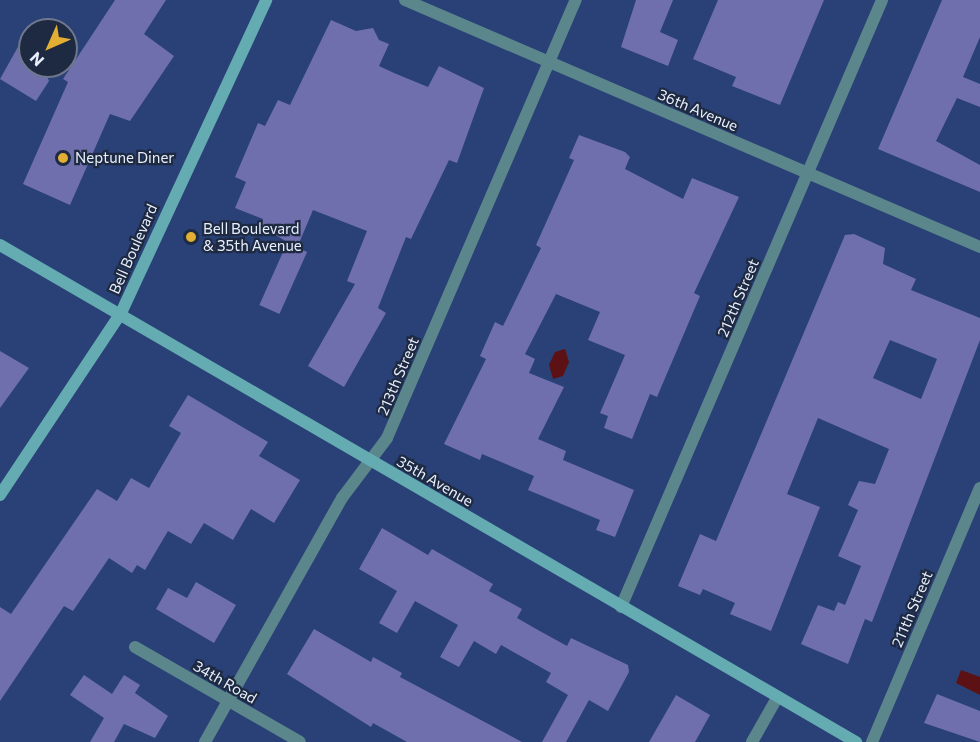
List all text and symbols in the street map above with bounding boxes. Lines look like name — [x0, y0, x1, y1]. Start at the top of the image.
north arrow — [18, 18, 78, 78]
text: N — [25, 49, 47, 71]
street label: 36th Avenue — [655, 85, 741, 135]
place label: Neptune Diner — [75, 149, 174, 167]
marker: Neptune Diner — [56, 151, 70, 165]
street label: Bell Boulevard — [105, 201, 161, 297]
place label: Bell Boulevard & 35th Avenue — [203, 219, 302, 254]
marker: Bell Boulevard & 35th Avenue — [184, 230, 198, 244]
street label: 212th Street — [713, 256, 763, 340]
street label: 213th Street — [373, 334, 423, 418]
street label: 35th Avenue — [394, 452, 476, 510]
street label: 211th Street — [888, 568, 936, 650]
street label: 34th Road — [190, 657, 260, 707]

